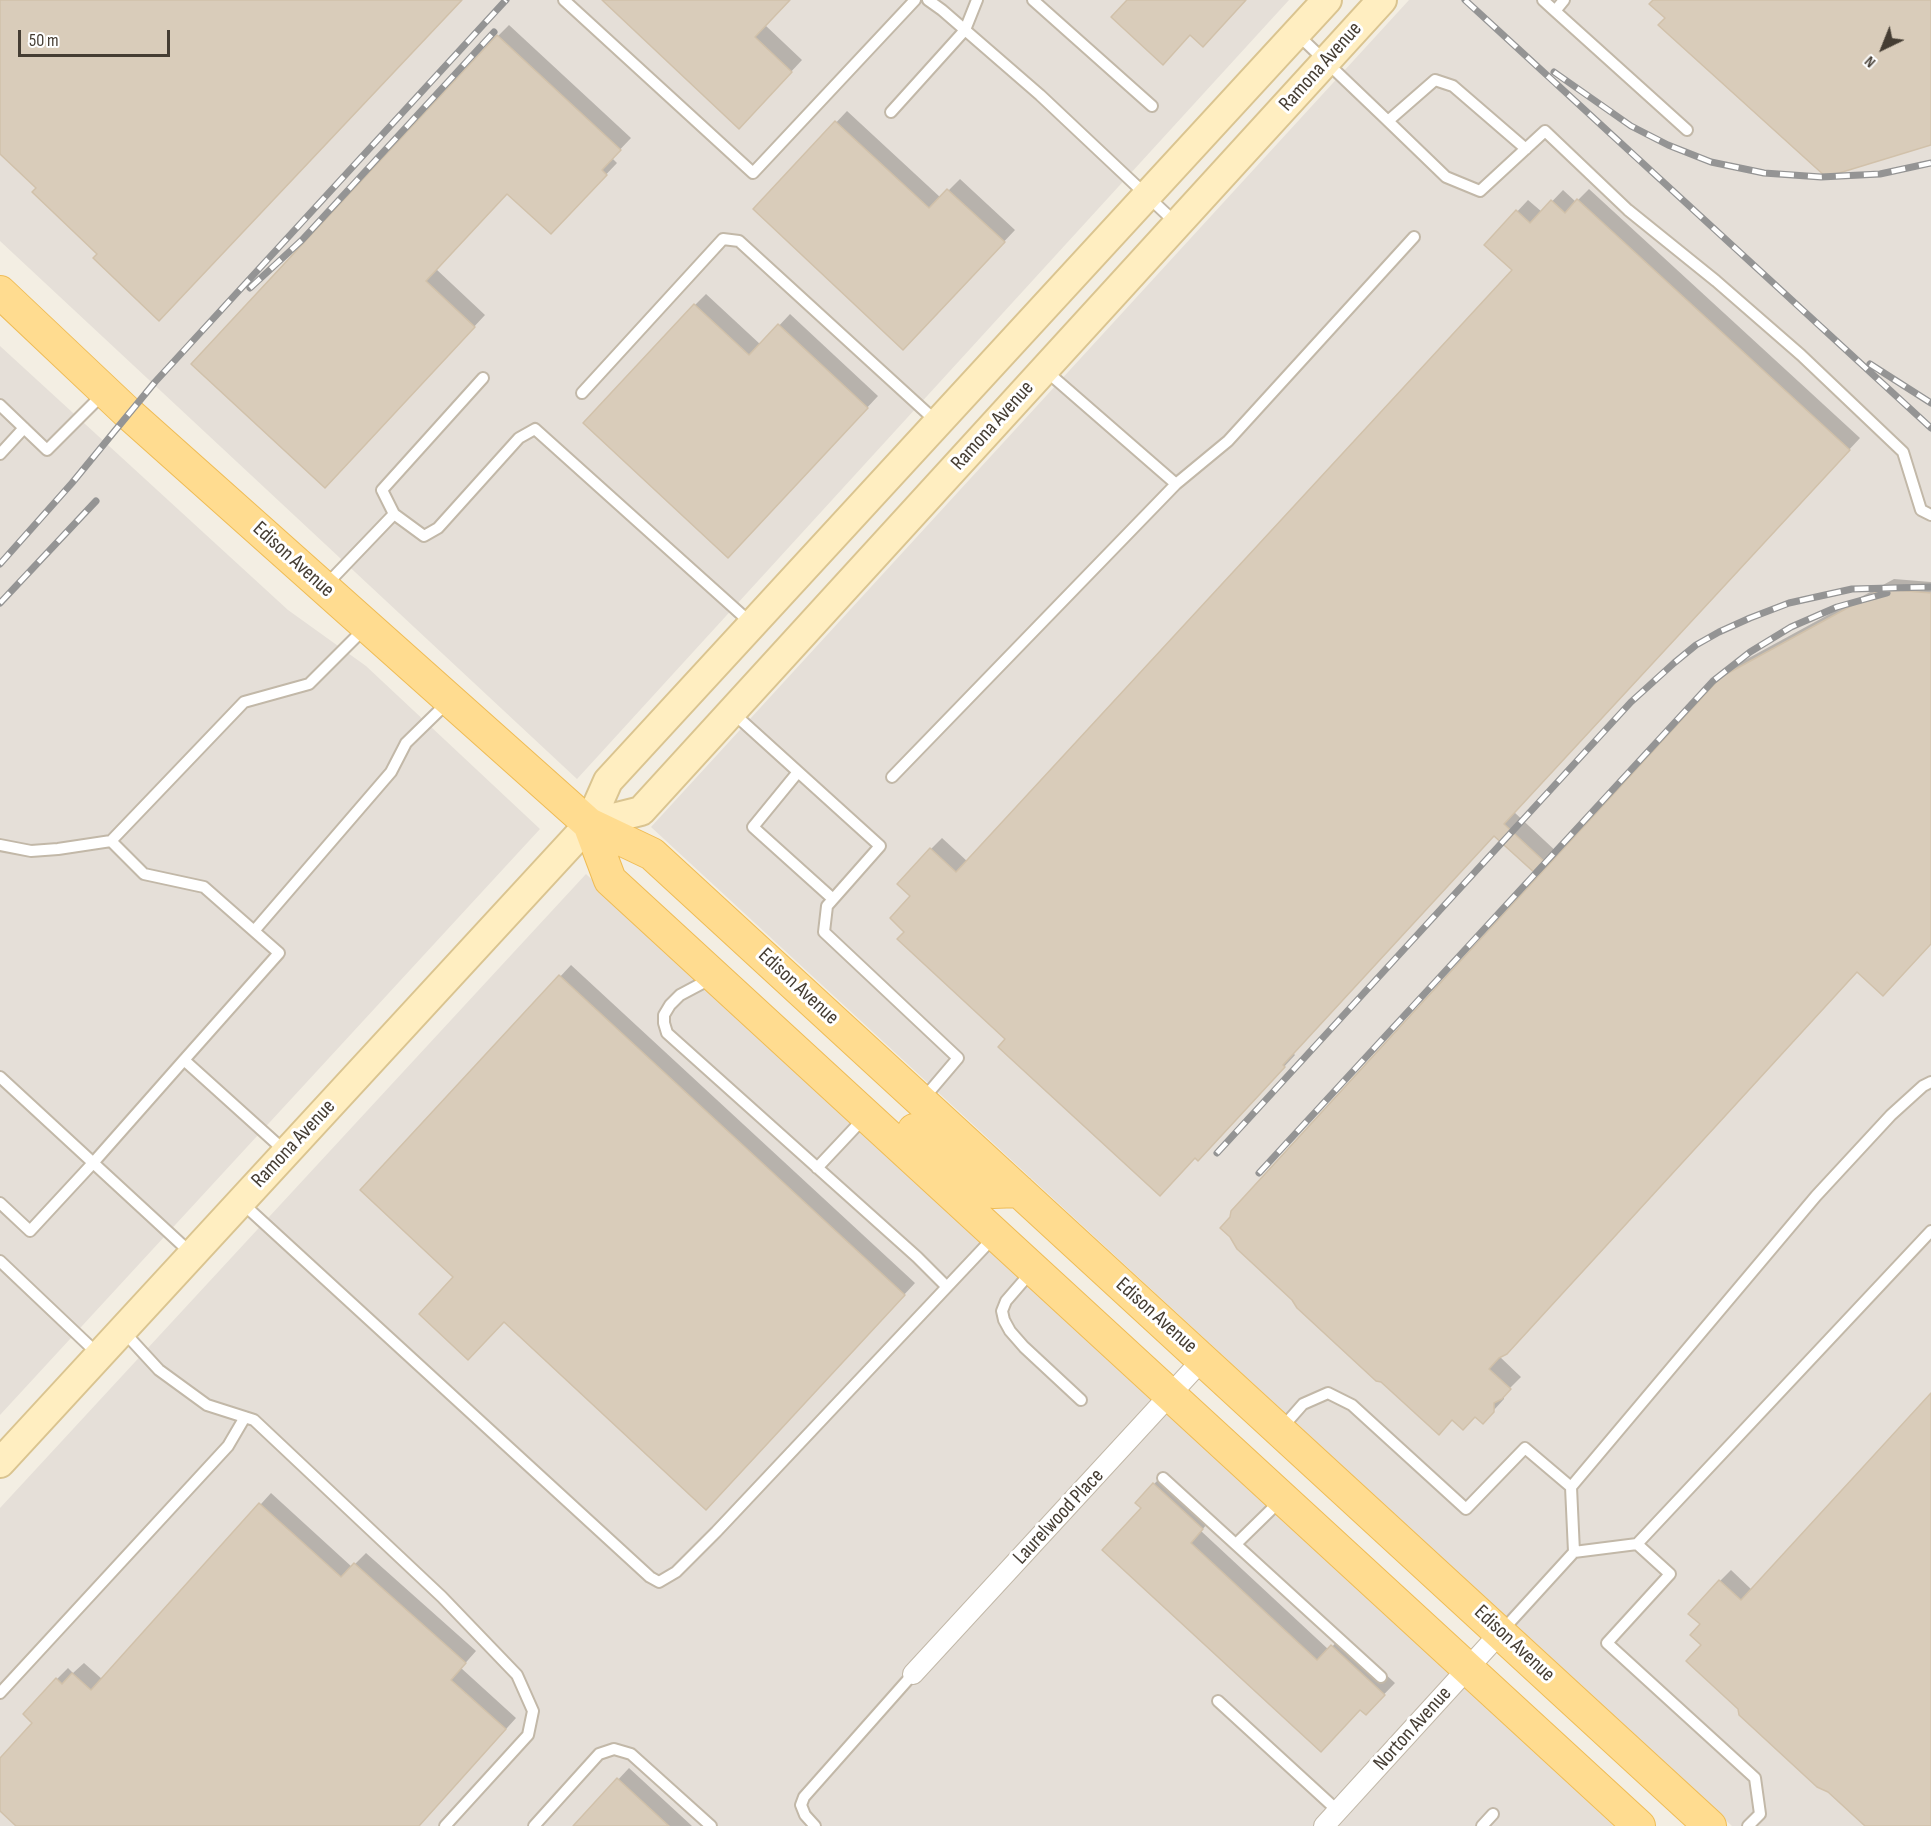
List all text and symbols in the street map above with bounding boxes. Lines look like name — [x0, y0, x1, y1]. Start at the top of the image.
street label: Ramona Avenue — [1274, 17, 1368, 117]
scale bar — [21, 18, 172, 56]
north arrow — [1853, 18, 1913, 78]
text: 50 m — [29, 30, 59, 51]
text: N — [1861, 52, 1880, 71]
street label: Ramona Avenue — [946, 376, 1040, 476]
street label: Edison Avenue — [247, 517, 339, 603]
street label: Edison Avenue — [752, 943, 844, 1031]
street label: Ramona Avenue — [247, 1095, 341, 1193]
street label: Edison Avenue — [1110, 1273, 1202, 1359]
street label: Laurelwood Place — [1008, 1464, 1110, 1570]
street label: Edison Avenue — [1468, 1600, 1560, 1688]
street label: Norton Avenue — [1369, 1682, 1457, 1776]

